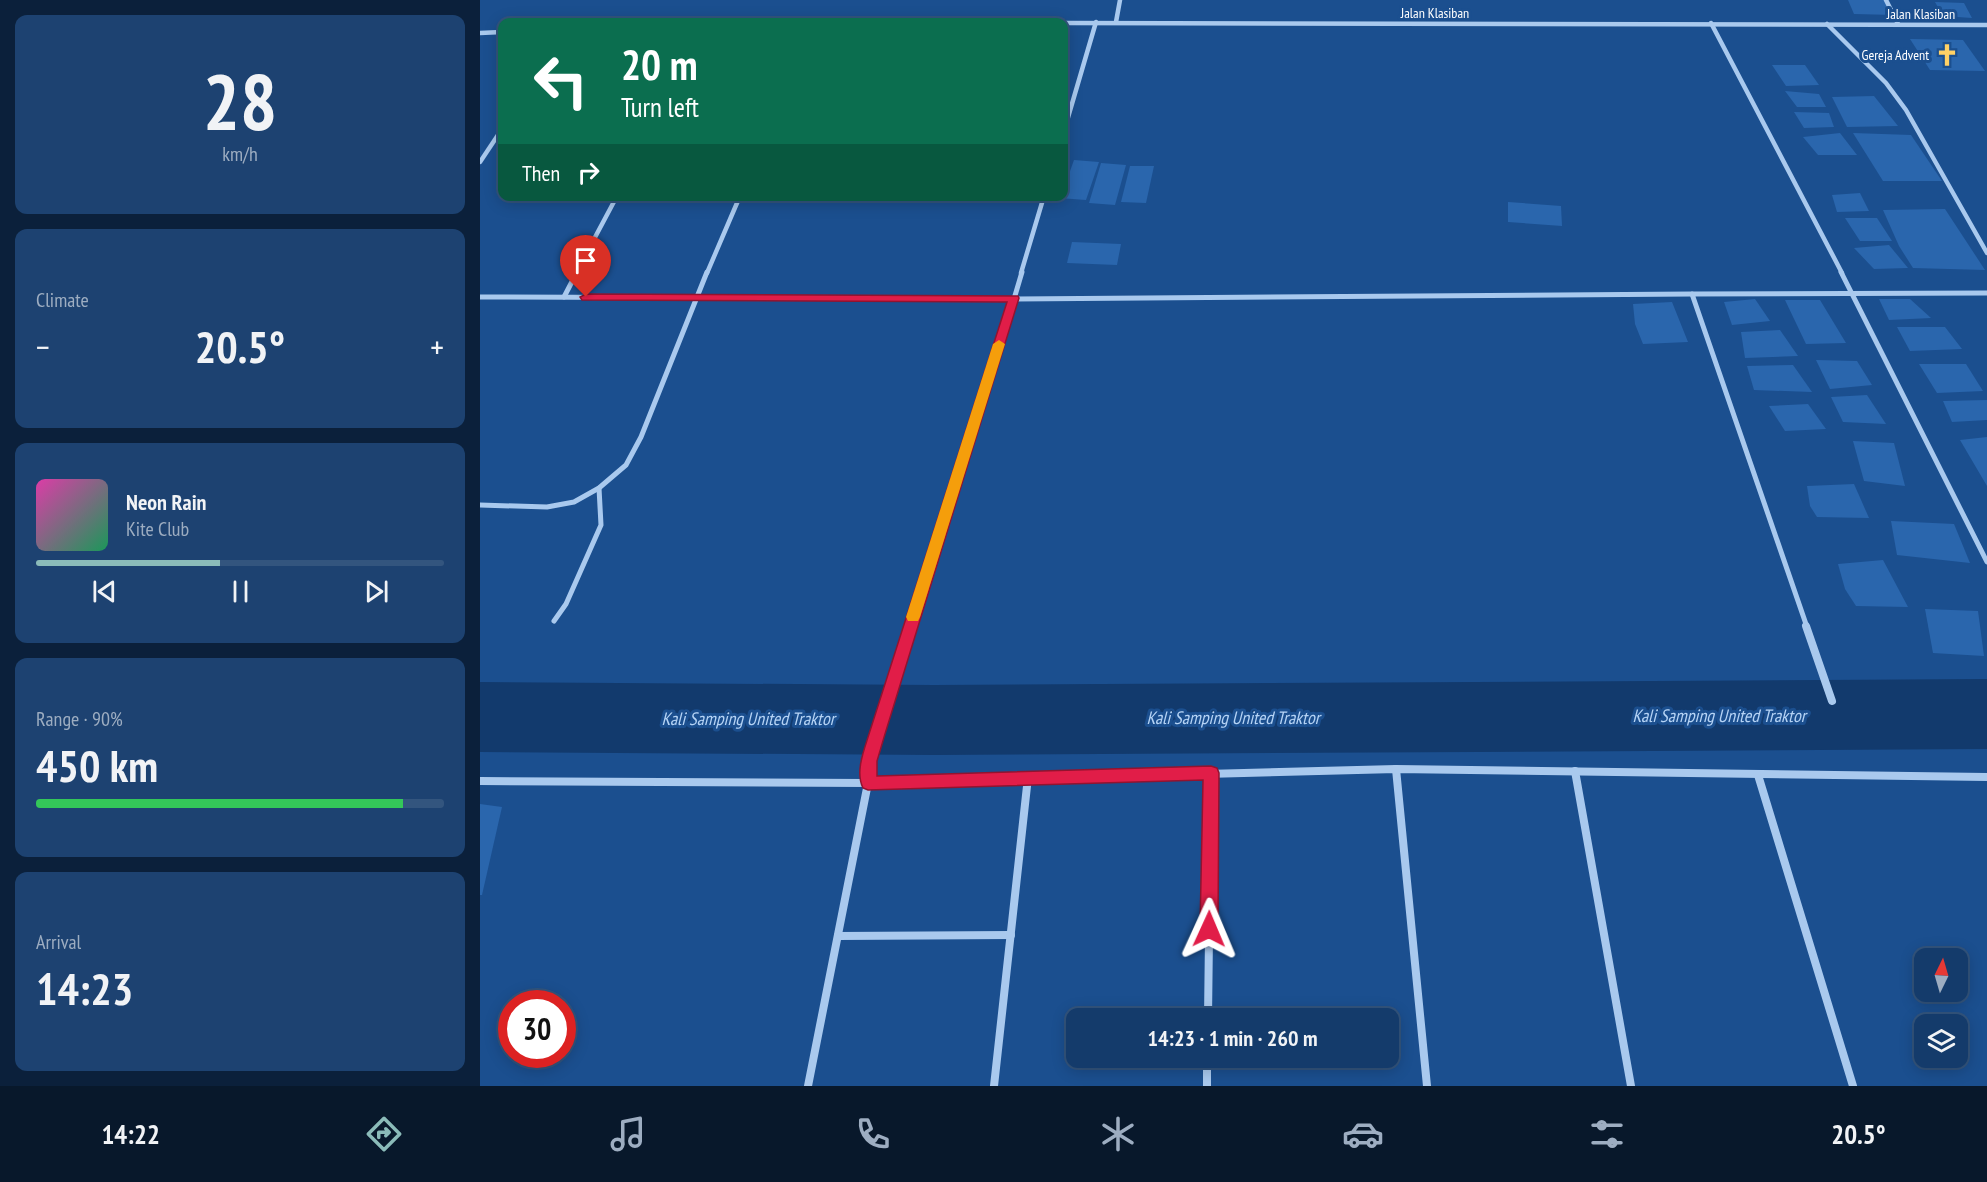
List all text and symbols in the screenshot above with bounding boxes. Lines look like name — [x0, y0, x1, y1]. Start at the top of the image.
street label: Jalan Klasiban — [1400, 4, 1469, 22]
street label: Jalan Klasiban — [1886, 5, 1955, 23]
text: 20 m — [621, 37, 698, 92]
icon: left — [522, 42, 600, 120]
church icon: Gereja Advent — [1934, 42, 1960, 68]
place label: Gereja Advent — [1862, 46, 1929, 64]
text: 28 — [203, 51, 277, 152]
text: Turn left — [621, 90, 699, 124]
text: km/h — [222, 141, 258, 167]
icon: right — [572, 156, 605, 189]
text: Then — [522, 159, 560, 187]
pin — [560, 235, 611, 297]
icon: arrive — [569, 244, 602, 277]
text: Climate — [36, 287, 89, 313]
text: 20.5° — [195, 317, 285, 375]
text: − — [36, 325, 50, 368]
text: + — [430, 325, 444, 368]
text: Neon Rain — [126, 488, 206, 516]
text: Kite Club — [126, 516, 189, 542]
icon: previous — [88, 575, 121, 608]
icon: pause — [224, 575, 257, 608]
icon: next — [360, 575, 393, 608]
water label: Kali Samping United Traktor — [1632, 704, 1809, 727]
text: Range · 90% — [36, 706, 123, 732]
water label: Kali Samping United Traktor — [1146, 706, 1323, 729]
water label: Kali Samping United Traktor — [661, 707, 838, 730]
text: 450 km — [36, 736, 158, 794]
position arrow — [1177, 897, 1241, 961]
text: Arrival — [36, 929, 81, 955]
north arrow — [1914, 948, 1968, 1002]
map controls — [1914, 948, 1968, 1068]
text: 14:23 — [36, 959, 133, 1017]
speed limit sign: 30 — [498, 990, 576, 1068]
button: layers — [1914, 1014, 1968, 1068]
text: 14:23 · 1 min · 260 m — [1147, 1024, 1318, 1052]
icon: directions — [363, 1113, 405, 1155]
icon: music — [607, 1113, 649, 1155]
icon: phone — [852, 1113, 894, 1155]
icon: climate — [1097, 1113, 1139, 1155]
icon: car — [1342, 1113, 1384, 1155]
icon: filters — [1586, 1113, 1628, 1155]
text: 14:22 — [101, 1117, 160, 1151]
text: 20.5° — [1831, 1117, 1886, 1151]

